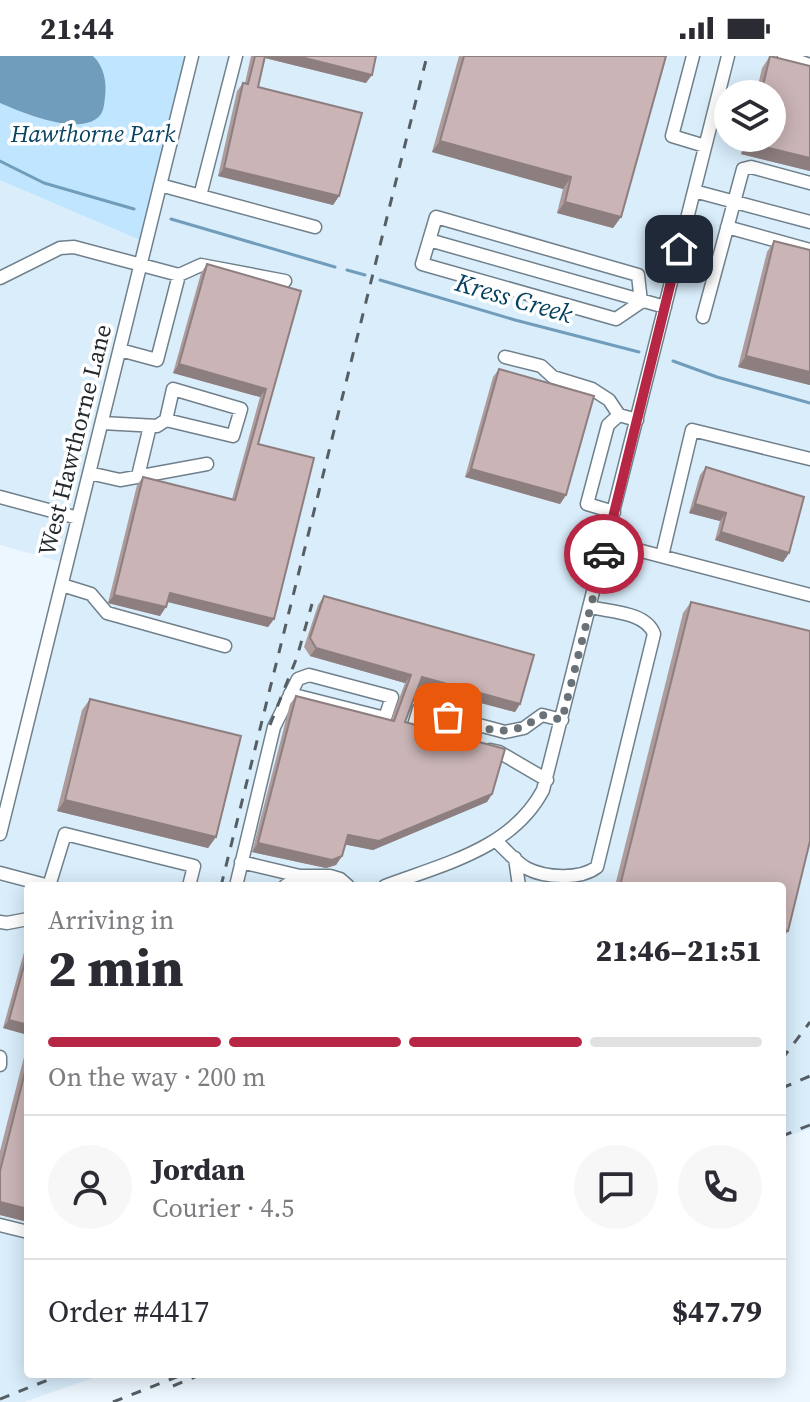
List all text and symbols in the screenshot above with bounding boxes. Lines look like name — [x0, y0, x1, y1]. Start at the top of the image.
text: 21:44 — [40, 8, 114, 49]
map controls — [714, 80, 786, 152]
button: layers — [714, 80, 786, 152]
park label: Hawthorne Park — [10, 117, 176, 150]
pin — [645, 215, 713, 283]
icon: home — [657, 227, 701, 271]
water label: Kress Creek — [450, 264, 577, 332]
street label: West Hawthorne Lane — [30, 321, 119, 559]
courier — [564, 514, 644, 594]
icon: car — [582, 532, 626, 576]
pin — [414, 683, 482, 751]
icon: bag — [426, 695, 470, 739]
text: Arriving in — [48, 902, 174, 938]
text: 21:46–21:51 — [595, 930, 762, 971]
text: 2 min — [48, 932, 184, 1003]
text: On the way · 200 m — [48, 1059, 266, 1095]
button: person — [48, 1145, 132, 1229]
button: chat — [574, 1145, 658, 1229]
button: phone — [678, 1145, 762, 1229]
text: Jordan — [152, 1149, 245, 1190]
text: Courier · 4.5 — [152, 1190, 294, 1226]
text: Order #4417 — [48, 1291, 209, 1332]
text: $47.79 — [672, 1291, 762, 1332]

